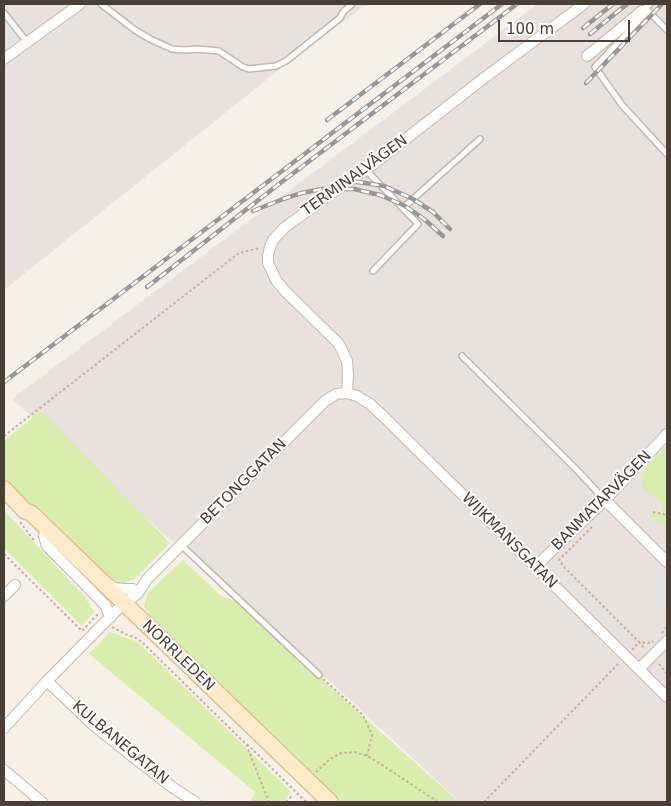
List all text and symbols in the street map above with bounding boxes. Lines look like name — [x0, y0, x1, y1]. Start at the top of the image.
scale bar — [501, 10, 634, 42]
text: 100 m — [506, 20, 554, 38]
street label: TERMINALVÄGEN — [299, 132, 411, 220]
street label: BETONGGATAN — [197, 435, 291, 529]
street label: BANMATARVÄGEN — [549, 448, 655, 554]
street label: WIJKMANSGATAN — [458, 490, 560, 592]
street label: NORRLEDEN — [138, 617, 218, 695]
street label: KULBANEGATAN — [68, 697, 172, 789]

